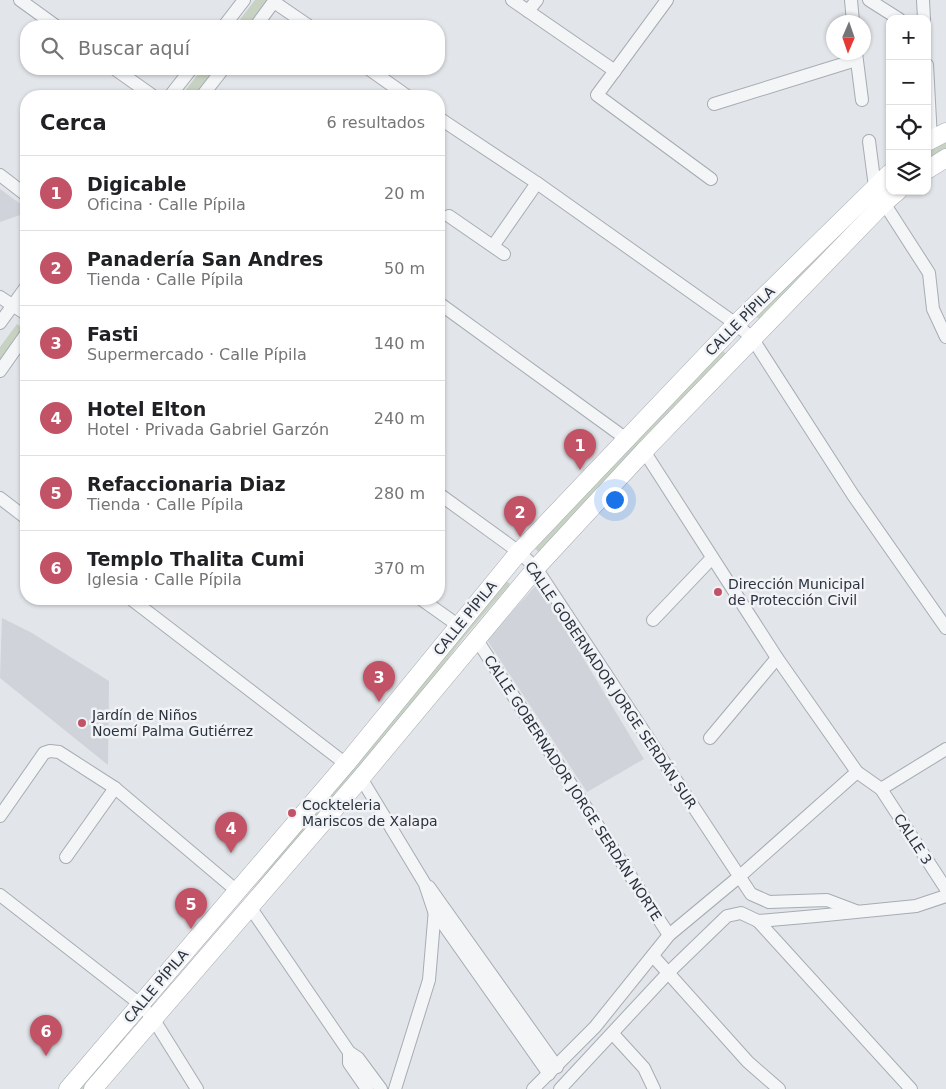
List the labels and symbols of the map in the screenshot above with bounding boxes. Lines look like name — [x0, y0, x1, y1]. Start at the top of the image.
north arrow — [826, 15, 871, 60]
street label: CALLE PÍPILA — [702, 283, 778, 359]
pin: 1 — [564, 429, 596, 470]
your location — [602, 487, 628, 513]
pin: 2 — [504, 496, 536, 537]
street label: CALLE GOBERNADOR JORGE SERDÁN SUR — [522, 558, 700, 812]
place label: Dirección Municipal de Protección Civil — [728, 576, 865, 608]
street label: CALLE PÍPILA — [430, 577, 500, 658]
marker: Dirección Municipal de Protección Civil — [712, 586, 724, 598]
street label: CALLE GOBERNADOR JORGE SERDÁN NORTE — [481, 652, 665, 924]
pin: 3 — [363, 661, 395, 702]
place label: Jardín de Niños Noemí Palma Gutiérrez — [91, 707, 253, 739]
marker: Jardín de Niños Noemí Palma Gutiérrez — [76, 717, 88, 729]
place label: Cockteleria Mariscos de Xalapa — [302, 797, 438, 829]
marker: Cockteleria Mariscos de Xalapa — [286, 807, 298, 819]
street label: CALLE 3 — [891, 811, 935, 867]
pin: 4 — [215, 812, 247, 853]
pin: 5 — [175, 888, 207, 929]
street label: CALLE PÍPILA — [121, 946, 192, 1026]
pin: 6 — [30, 1015, 62, 1056]

